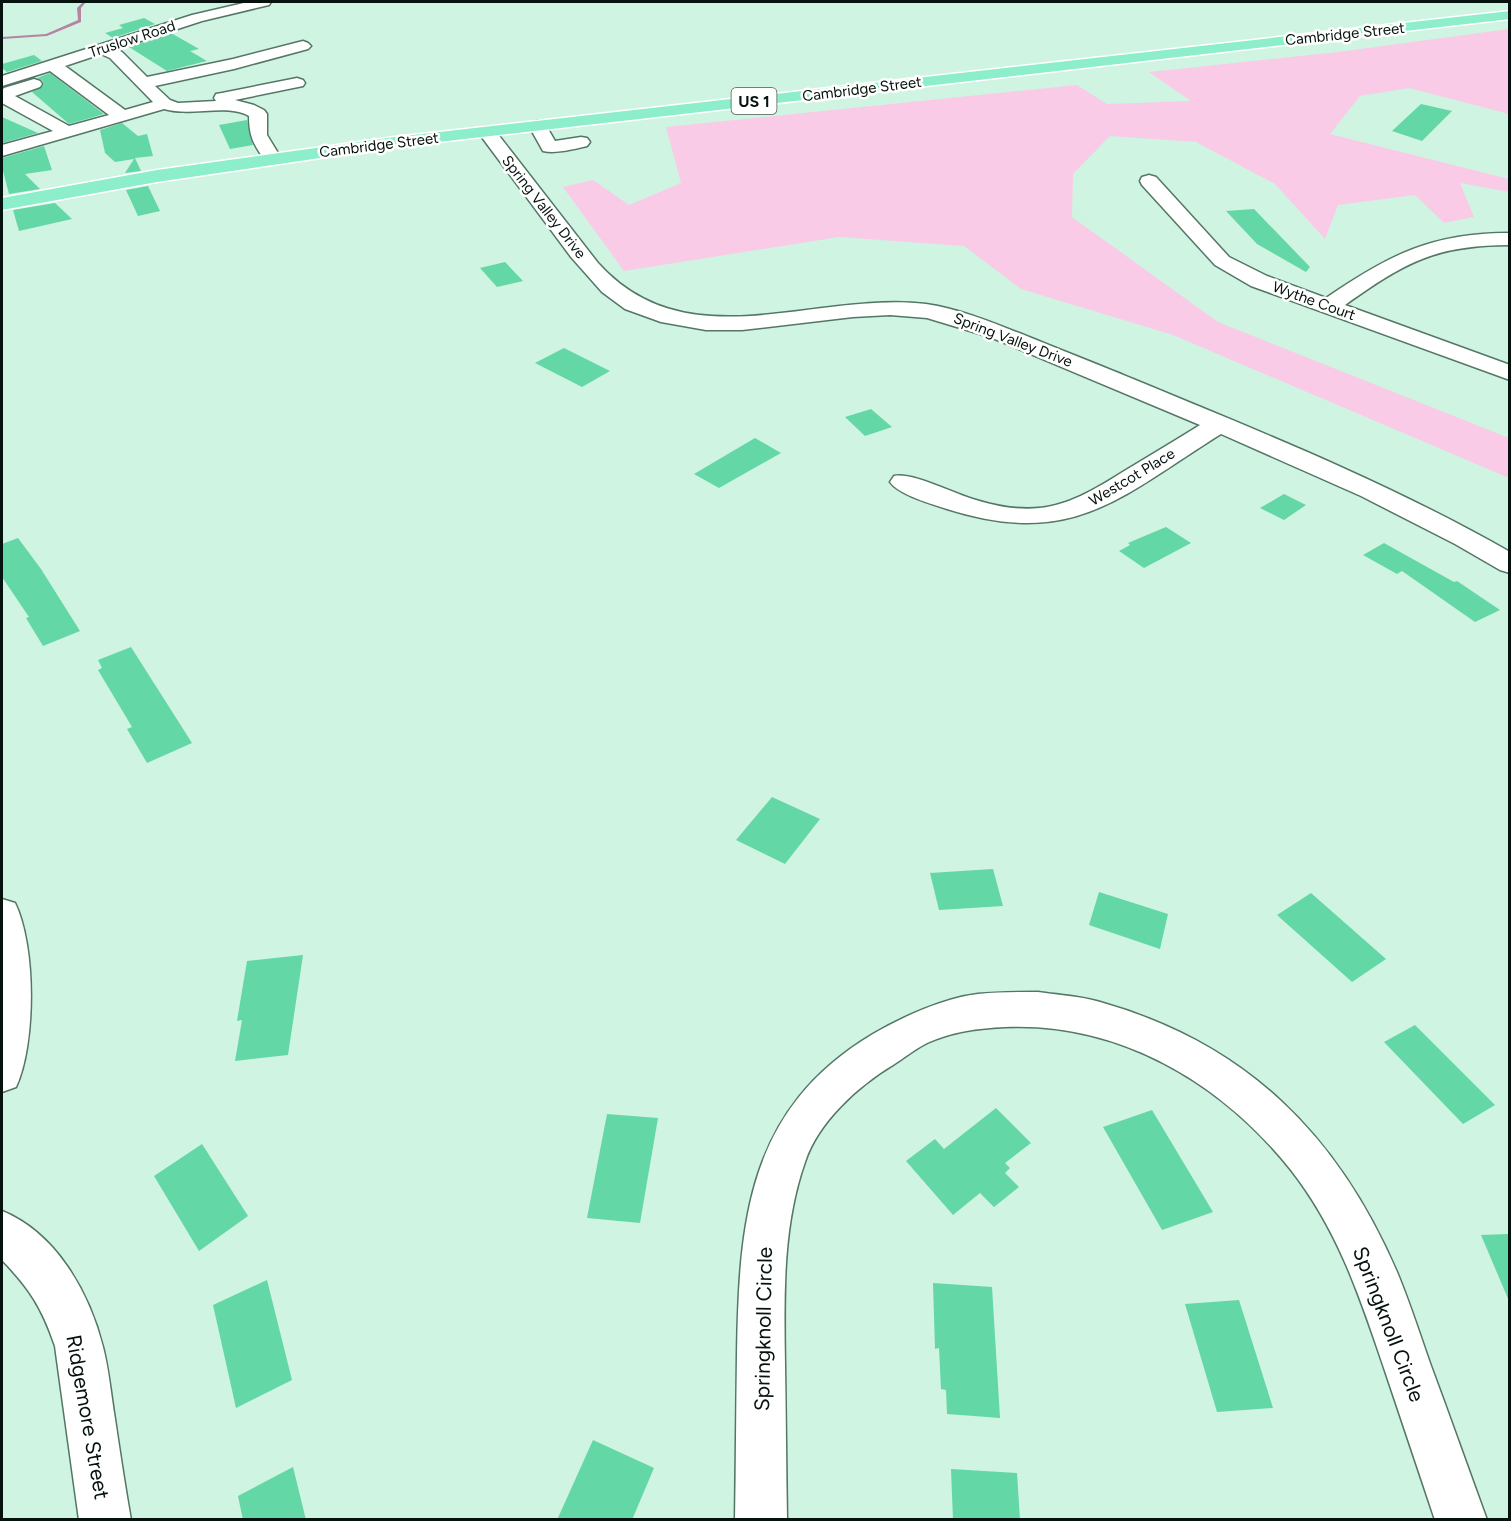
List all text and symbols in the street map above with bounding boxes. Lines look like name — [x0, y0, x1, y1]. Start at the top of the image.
street label: Truslow Road — [87, 17, 177, 61]
street label: Cambridge Street — [1284, 19, 1406, 49]
street label: Cambridge Street — [801, 73, 923, 105]
road number: US 1 — [732, 88, 777, 114]
street label: Cambridge Street — [318, 129, 440, 161]
street label: Spring Valley Drive — [498, 152, 590, 262]
street label: Wythe Court — [1270, 278, 1358, 324]
street label: Spring Valley Drive — [951, 309, 1075, 371]
street label: Westcot Place — [1086, 444, 1178, 510]
street label: Springknoll Circle — [1348, 1243, 1430, 1405]
street label: Springknoll Circle — [749, 1247, 777, 1411]
street label: Ridgemore Street — [61, 1333, 115, 1501]

